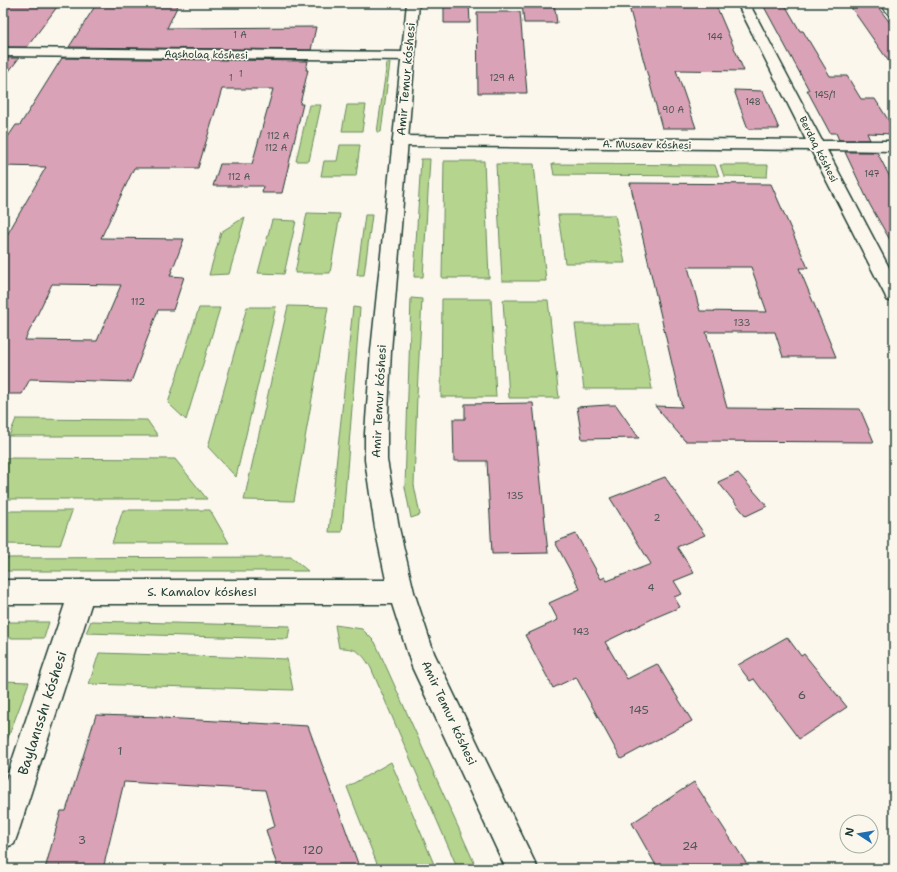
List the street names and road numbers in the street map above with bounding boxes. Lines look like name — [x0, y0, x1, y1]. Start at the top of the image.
street label: Amir Temur kóshesi — [393, 22, 419, 136]
street label: Aqsholaq kóshesi — [164, 47, 248, 62]
street label: Berdaq kóshesi — [796, 114, 841, 185]
street label: A. Musaev kóshesi — [603, 137, 692, 152]
street label: Amir Temur kóshesi — [368, 344, 390, 458]
street label: S. Kamalov kóshesi — [147, 584, 257, 600]
street label: Baylanısshı kóshesi — [13, 649, 71, 777]
street label: Amir Temur kóshesi — [418, 658, 480, 768]

